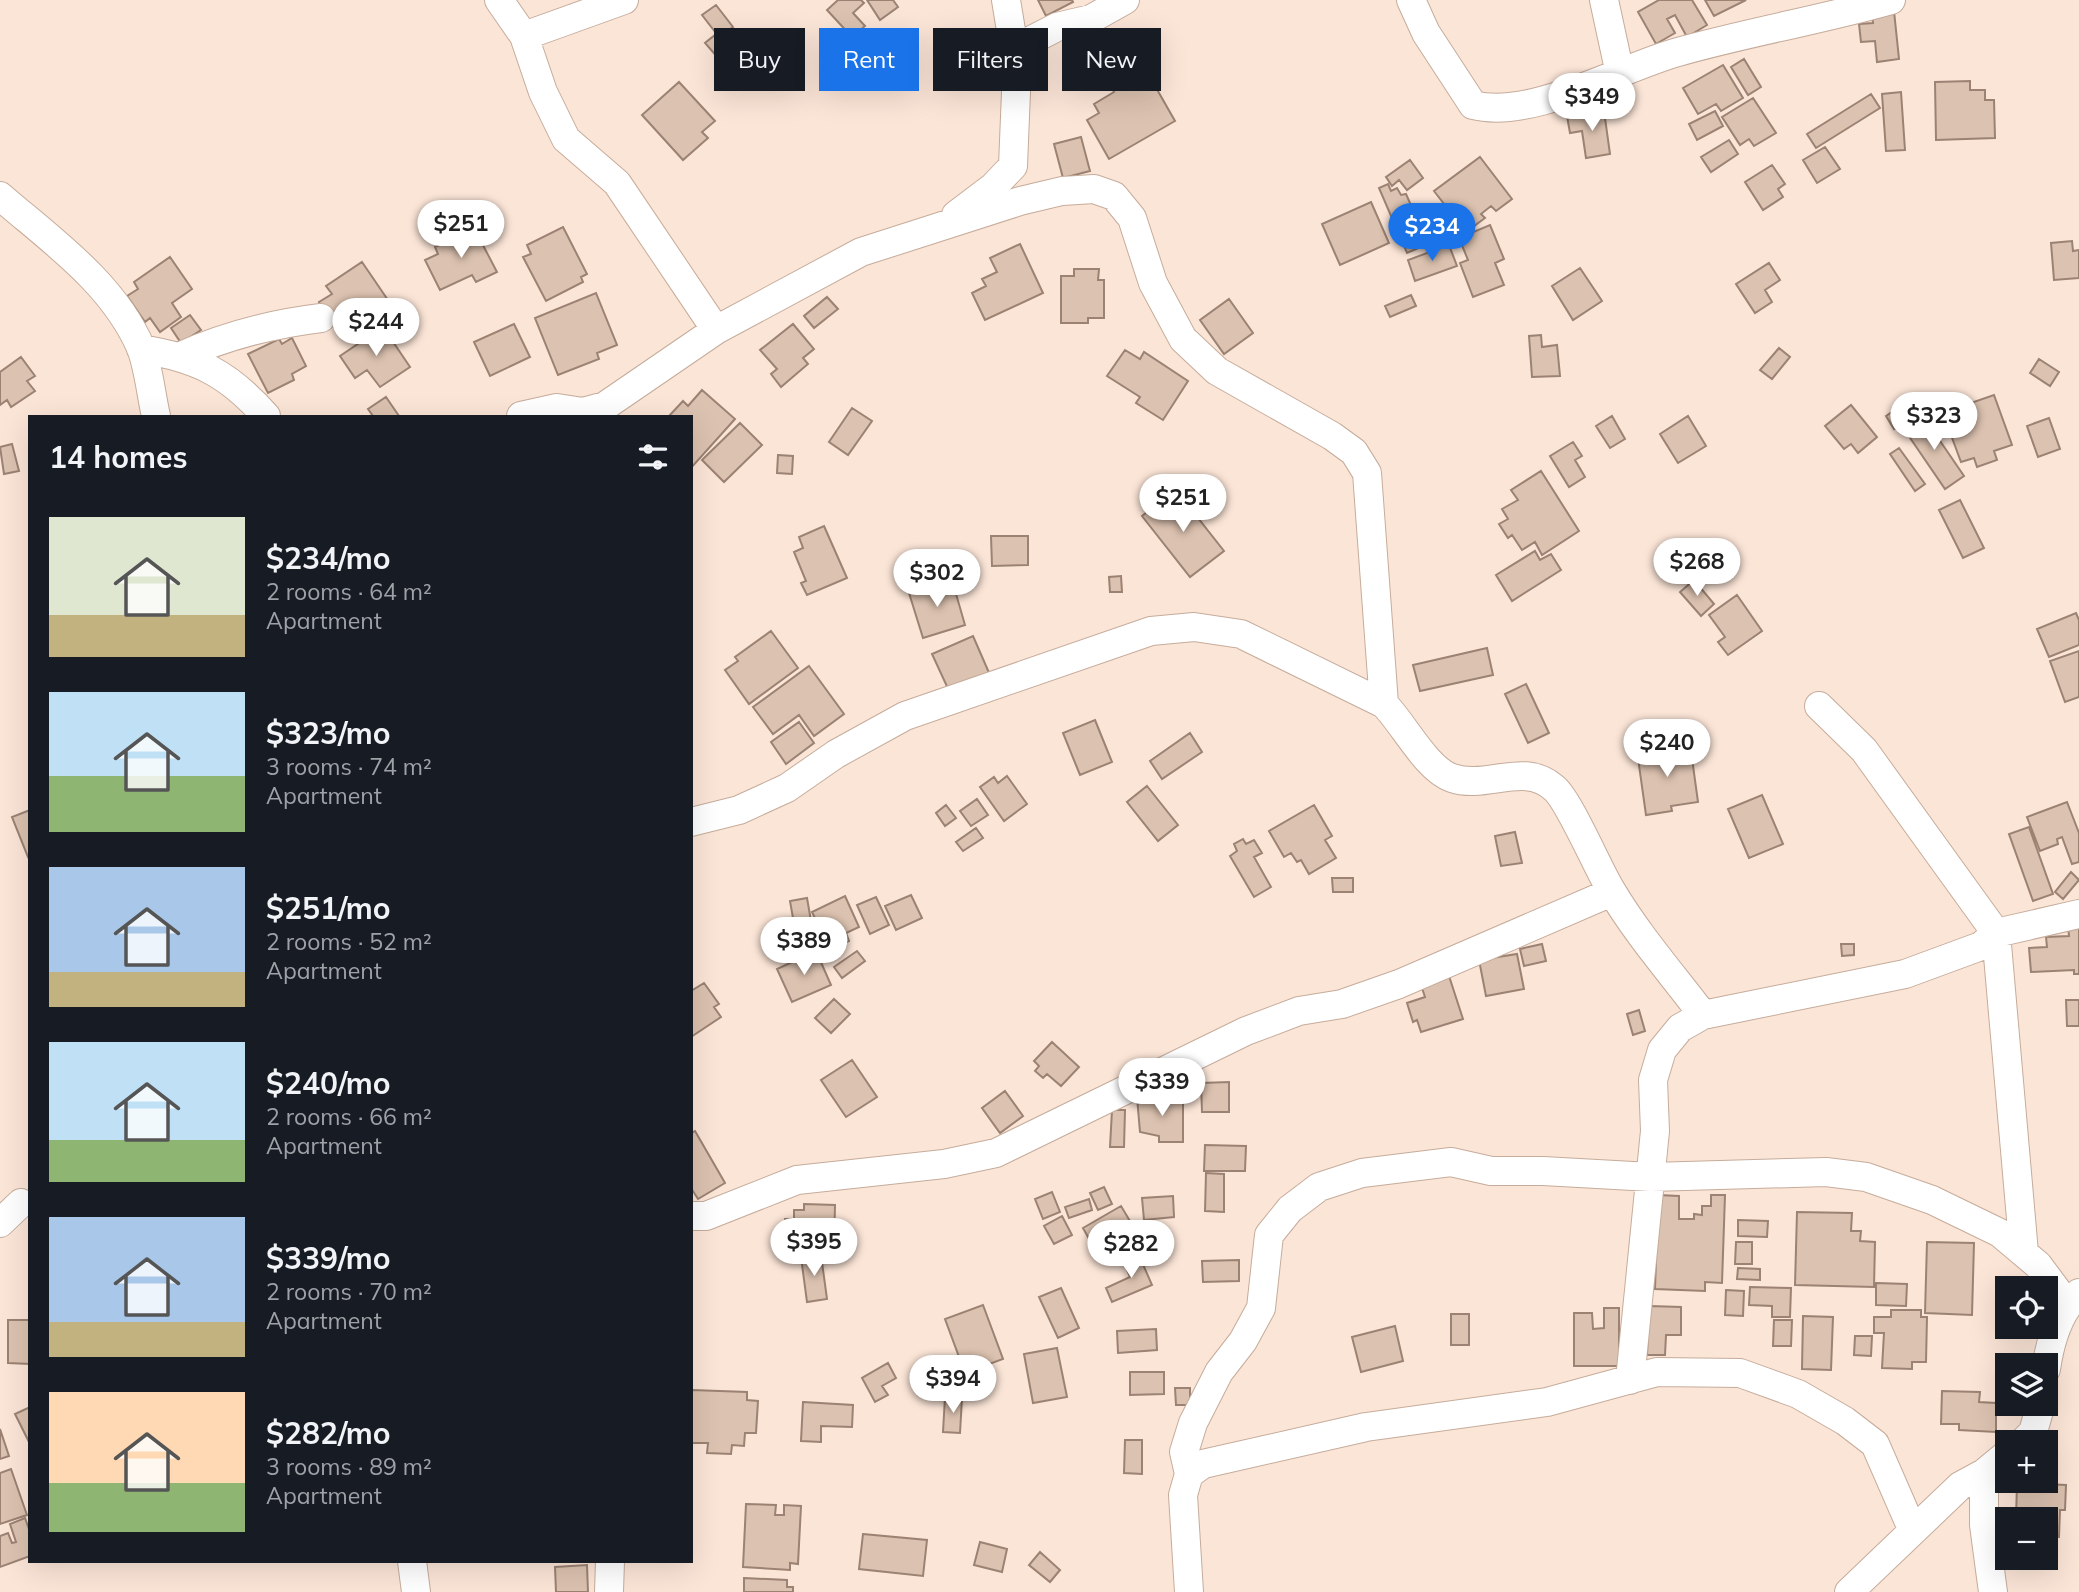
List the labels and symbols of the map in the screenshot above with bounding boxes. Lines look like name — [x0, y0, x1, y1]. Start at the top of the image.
pin: $349 — [1551, 74, 1633, 133]
pin: $251 — [420, 201, 502, 260]
pin: $234 — [1391, 204, 1473, 263]
pin: $244 — [335, 298, 417, 358]
pin: $323 — [1893, 392, 1975, 452]
pin: $251 — [1142, 475, 1224, 534]
pin: $268 — [1656, 538, 1738, 598]
pin: $302 — [896, 550, 978, 609]
pin: $240 — [1626, 720, 1708, 779]
pin: $389 — [763, 918, 845, 977]
pin: $339 — [1121, 1058, 1203, 1118]
pin: $395 — [773, 1218, 855, 1278]
pin: $282 — [1090, 1220, 1172, 1280]
pin: $394 — [912, 1356, 994, 1415]

